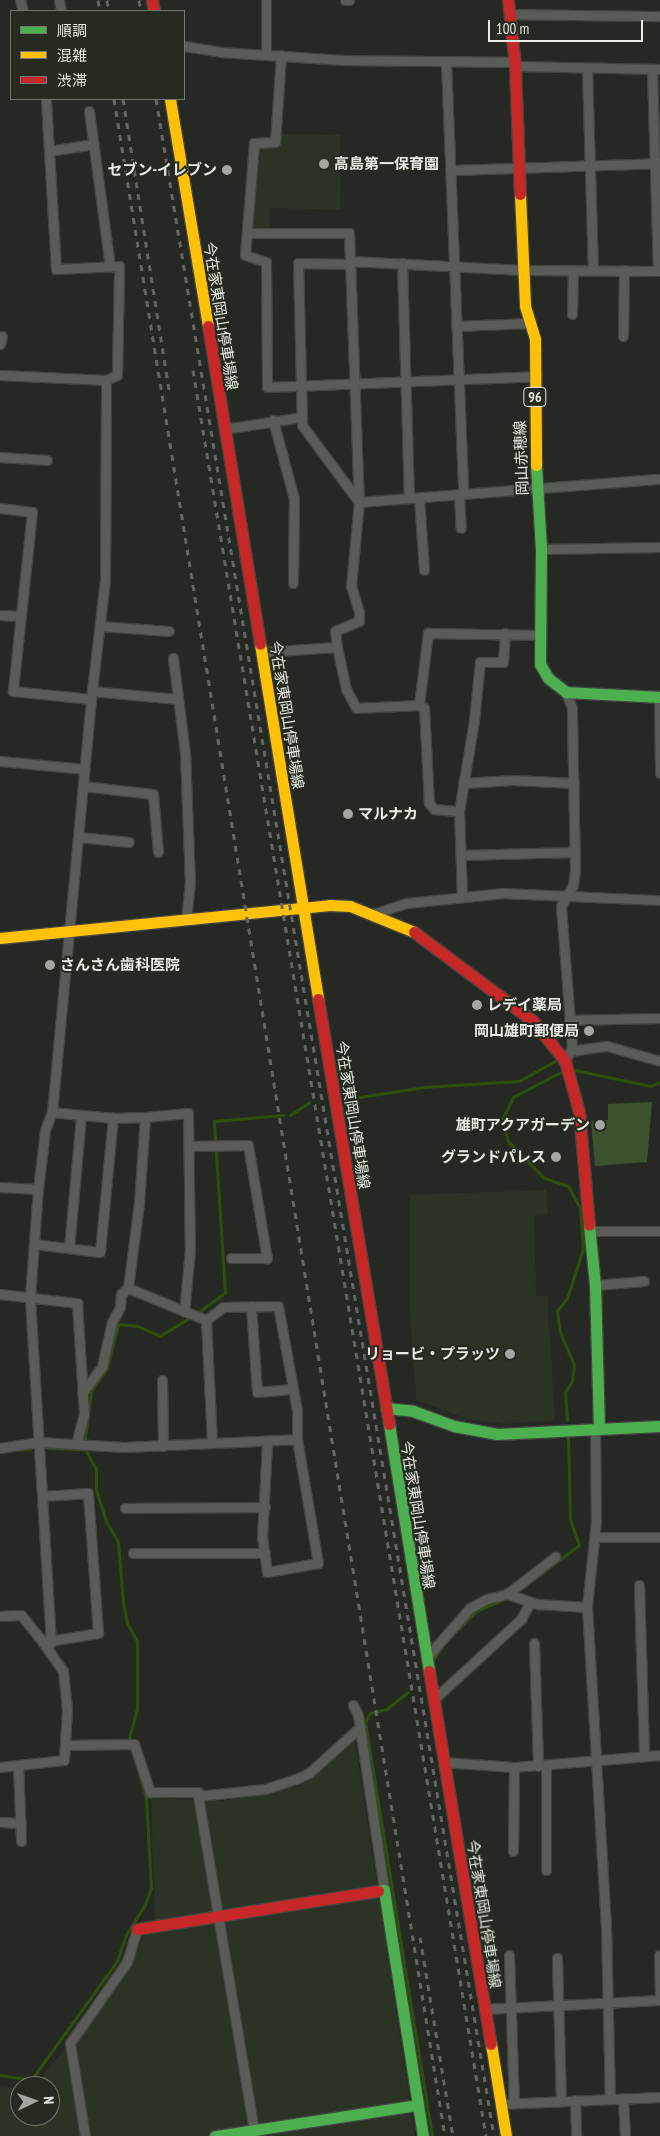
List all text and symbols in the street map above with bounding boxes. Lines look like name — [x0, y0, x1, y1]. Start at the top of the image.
legend — [10, 10, 185, 100]
scale bar — [490, 10, 645, 42]
text: 100 m — [496, 19, 529, 38]
text: 順調 — [57, 21, 87, 40]
text: 混雑 — [57, 46, 87, 65]
text: 渋滞 — [57, 71, 87, 90]
place label: 高島第一保育園 — [334, 155, 439, 173]
marker: 高島第一保育園 — [318, 158, 330, 170]
place label: セブン-イレブン — [108, 161, 217, 179]
marker: セブン-イレブン — [221, 164, 233, 176]
street label: 今在家東岡山停車場線 — [200, 241, 242, 391]
road number: 96 — [522, 386, 548, 408]
street label: 岡山赤穂線 — [511, 420, 531, 496]
street label: 今在家東岡山停車場線 — [266, 640, 308, 790]
place label: マルナカ — [358, 805, 418, 823]
marker: マルナカ — [342, 808, 354, 820]
place label: さんさん歯科医院 — [60, 956, 180, 974]
marker: さんさん歯科医院 — [44, 959, 56, 971]
place label: レデイ薬局 — [487, 996, 562, 1014]
marker: レデイ薬局 — [471, 999, 483, 1011]
place label: 岡山雄町郵便局 — [474, 1022, 579, 1040]
marker: 岡山雄町郵便局 — [583, 1025, 595, 1037]
street label: 今在家東岡山停車場線 — [332, 1040, 374, 1190]
place label: 雄町アクアガーデン — [455, 1116, 590, 1134]
marker: 雄町アクアガーデン — [594, 1119, 606, 1131]
place label: グランドパレス — [441, 1148, 546, 1166]
marker: グランドパレス — [550, 1151, 562, 1163]
place label: リョービ・プラッツ — [365, 1345, 500, 1363]
marker: リョービ・プラッツ — [504, 1348, 516, 1360]
street label: 今在家東岡山停車場線 — [397, 1440, 439, 1590]
street label: 今在家東岡山停車場線 — [463, 1839, 505, 1989]
north arrow — [10, 2076, 60, 2126]
text: N — [40, 2096, 58, 2105]

